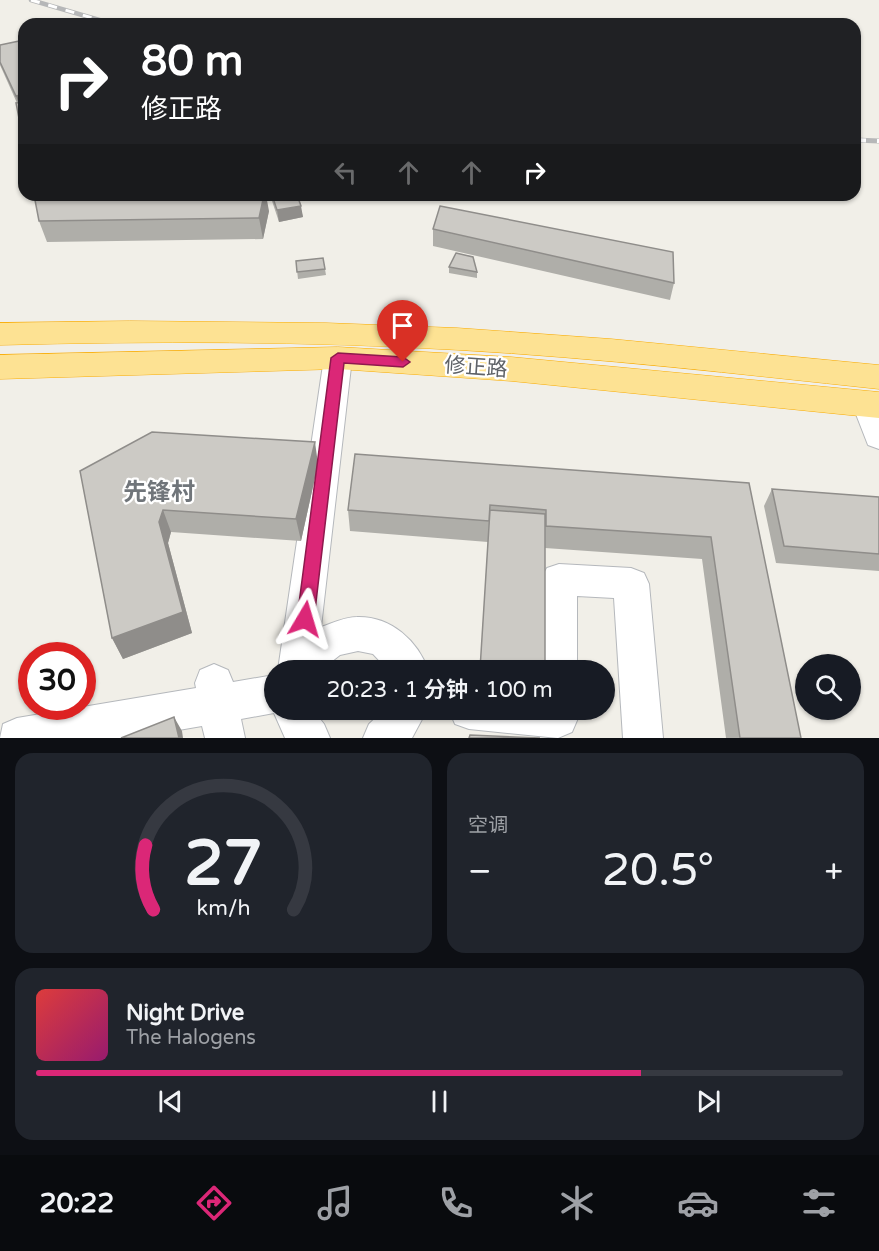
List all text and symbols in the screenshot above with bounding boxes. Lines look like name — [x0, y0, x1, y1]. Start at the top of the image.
text: 80 m — [141, 36, 243, 87]
icon: right — [42, 42, 120, 120]
text: 修正路 — [141, 93, 222, 126]
icon: left — [329, 156, 362, 189]
icon: ahead — [392, 156, 425, 189]
icon: ahead — [455, 156, 488, 189]
icon: right — [518, 156, 551, 189]
pin — [377, 300, 428, 362]
icon: arrive — [386, 309, 419, 342]
street label: 修正路 — [444, 353, 508, 382]
district label: 先锋村 — [123, 478, 195, 507]
position arrow — [273, 587, 337, 651]
speed limit sign: 30 — [18, 642, 96, 720]
map controls — [795, 654, 861, 720]
button: search — [795, 654, 861, 720]
text: 20:23 · 1 分钟 · 100 m — [326, 677, 553, 703]
text: 空调 — [468, 814, 508, 838]
text: 27 — [184, 827, 263, 902]
text: 20.5° — [602, 844, 714, 898]
text: − — [468, 852, 492, 891]
text: + — [824, 852, 843, 891]
text: km/h — [197, 895, 250, 921]
text: Night Drive — [126, 1000, 244, 1026]
text: The Halogens — [126, 1026, 256, 1050]
icon: previous — [154, 1085, 187, 1118]
icon: pause — [423, 1085, 456, 1118]
icon: next — [692, 1085, 725, 1118]
icon: directions — [193, 1182, 235, 1224]
icon: music — [314, 1182, 356, 1224]
icon: phone — [435, 1182, 477, 1224]
icon: climate — [556, 1182, 598, 1224]
icon: car — [677, 1182, 719, 1224]
icon: filters — [798, 1182, 840, 1224]
text: 20:22 — [39, 1187, 114, 1220]

